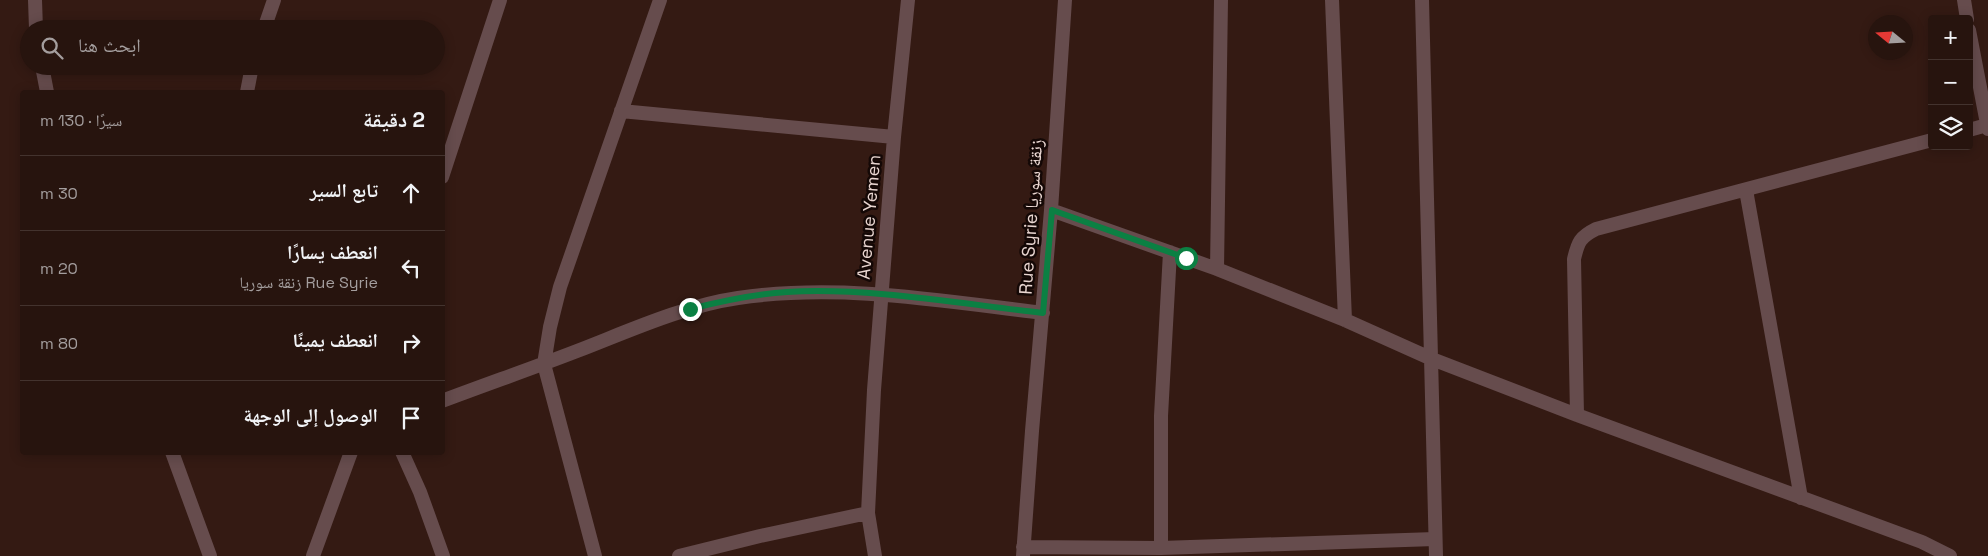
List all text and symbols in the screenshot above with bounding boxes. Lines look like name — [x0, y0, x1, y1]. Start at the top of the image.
north arrow — [1868, 15, 1913, 60]
map controls — [1928, 15, 1973, 150]
button: + — [1928, 15, 1973, 60]
search box — [20, 20, 445, 75]
text: ابحث هنا — [78, 33, 141, 58]
icon: search — [38, 34, 66, 62]
button: − — [1928, 60, 1973, 105]
button: layers — [1928, 105, 1973, 150]
text: 2 دقيقة — [363, 106, 425, 133]
text: سيرًا · 130 m — [40, 110, 122, 131]
street label: Rue Syrie زنقة سوريا — [1014, 138, 1047, 295]
street label: Avenue Yemen — [852, 154, 885, 280]
text: تابع السير — [310, 178, 378, 203]
icon: ahead — [397, 179, 425, 207]
text: 30 m — [40, 183, 78, 204]
text: انعطف يسارًا — [287, 240, 378, 265]
route start — [1175, 247, 1198, 270]
icon: left — [397, 254, 425, 282]
text: 20 m — [40, 258, 78, 279]
text: Rue Syrie زنقة سوريا — [240, 272, 378, 293]
route end — [679, 298, 702, 321]
text: انعطف يمينًا — [293, 328, 378, 353]
icon: right — [397, 329, 425, 357]
text: 80 m — [40, 333, 78, 354]
text: الوصول إلى الوجهة — [243, 403, 378, 428]
icon: arrive — [397, 404, 425, 432]

